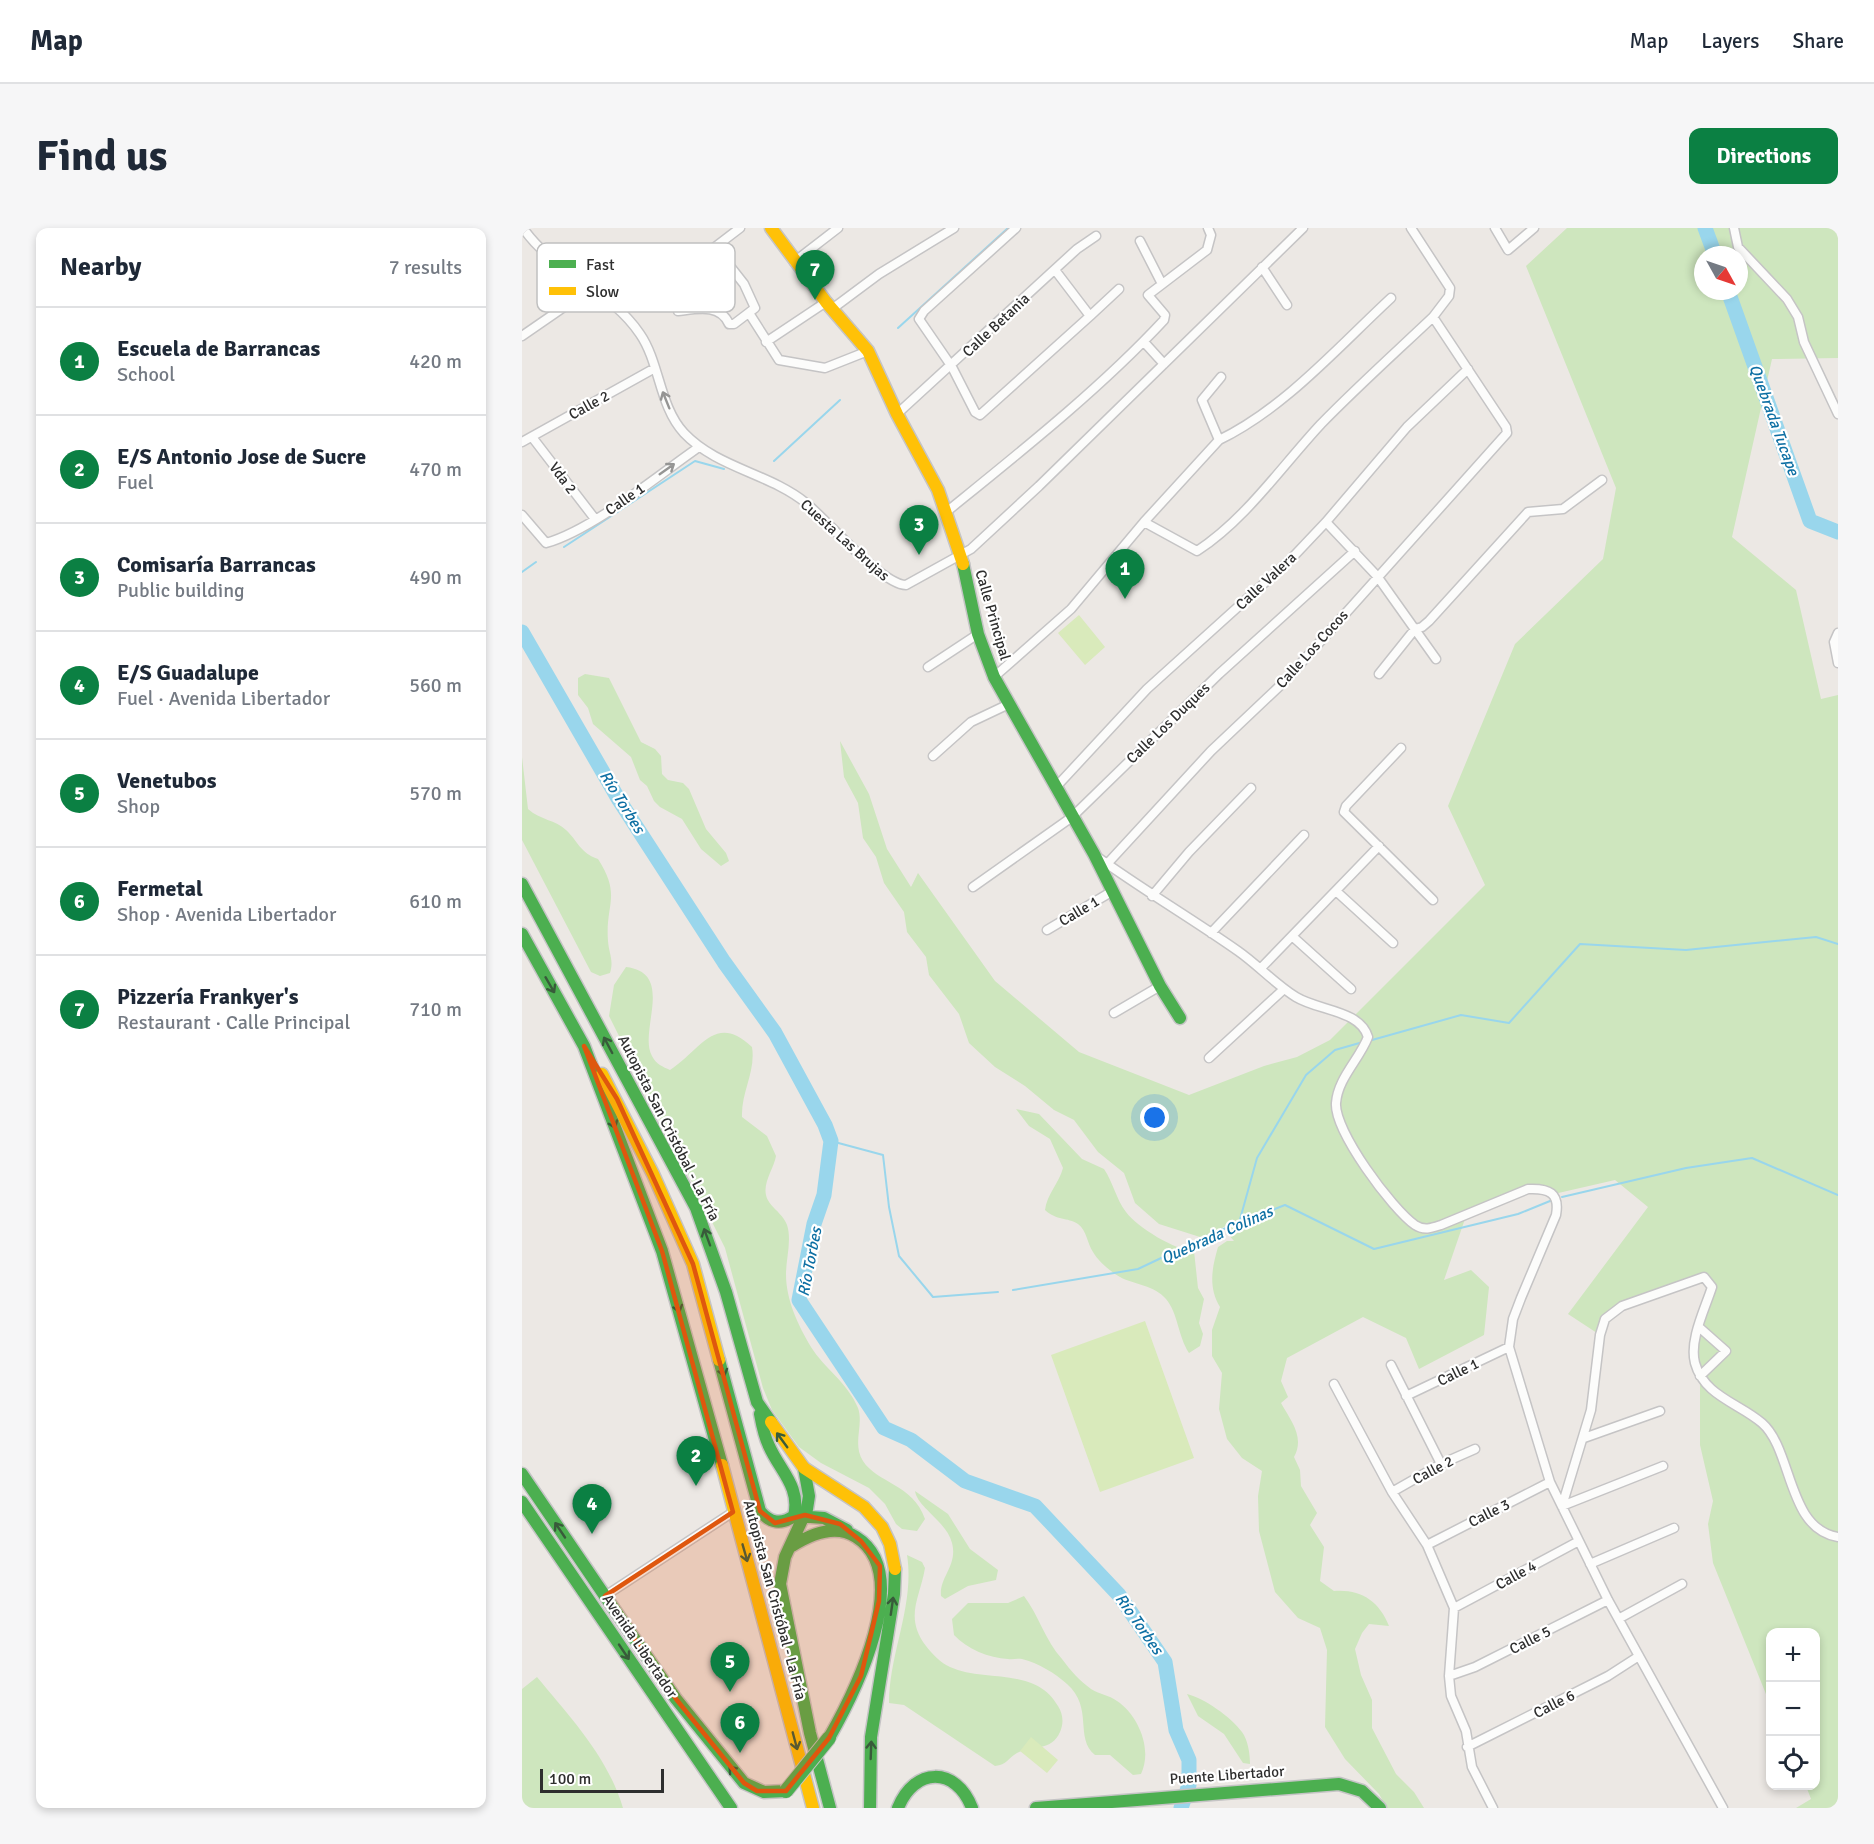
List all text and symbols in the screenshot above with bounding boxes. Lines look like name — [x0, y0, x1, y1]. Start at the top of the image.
text: Map — [30, 24, 83, 58]
text: Map — [1630, 28, 1668, 54]
text: Layers — [1701, 28, 1759, 54]
text: Share — [1792, 28, 1844, 54]
button: Directions — [1689, 128, 1838, 184]
text: Find us — [36, 131, 167, 182]
legend — [537, 243, 735, 312]
north arrow — [1694, 246, 1748, 300]
pin: 7 — [796, 250, 834, 300]
text: Nearby — [60, 251, 141, 283]
text: 7 results — [389, 255, 462, 280]
text: Fast — [586, 255, 615, 275]
text: Slow — [586, 282, 620, 302]
street label: Calle Betania — [959, 289, 1033, 361]
text: Escuela de Barrancas — [117, 335, 320, 362]
text: 1 — [74, 349, 85, 374]
text: 420 m — [409, 349, 462, 374]
text: School — [117, 362, 175, 387]
water label: Quebrada Tucape — [1745, 362, 1804, 479]
street label: Calle 2 — [565, 386, 613, 424]
one-way arrow — [660, 391, 671, 410]
text: E/S Antonio Jose de Sucre — [117, 443, 366, 470]
text: 2 — [74, 457, 85, 482]
text: 470 m — [409, 457, 462, 482]
street label: Vda 2 — [545, 459, 581, 497]
one-way arrow — [659, 463, 675, 475]
text: Fuel — [117, 470, 154, 495]
street label: Calle 1 — [602, 479, 648, 519]
street label: Cuesta Las Brujas — [797, 495, 893, 585]
pin: 3 — [900, 506, 938, 555]
street label: Calle Valera — [1232, 548, 1300, 614]
pin: 1 — [1106, 550, 1144, 599]
text: Comisaría Barrancas — [117, 551, 316, 578]
text: 3 — [74, 565, 85, 590]
text: 490 m — [409, 565, 462, 590]
street label: Calle Principal — [971, 568, 1015, 662]
text: Public building — [117, 578, 245, 603]
street label: Calle Los Cocos — [1272, 606, 1352, 692]
text: E/S Guadalupe — [117, 659, 259, 686]
text: 4 — [74, 673, 85, 698]
text: 560 m — [409, 673, 462, 698]
street label: Calle Los Duques — [1123, 678, 1214, 767]
text: Fuel · Avenida Libertador — [117, 686, 330, 711]
text: Venetubos — [117, 767, 217, 794]
water label: Río Torbes — [595, 767, 650, 839]
text: 5 — [74, 781, 85, 806]
text: 570 m — [409, 781, 462, 806]
text: Shop — [117, 794, 160, 819]
text: Fermetal — [117, 875, 203, 902]
text: 6 — [74, 889, 85, 914]
text: 610 m — [409, 889, 462, 914]
street label: Calle 1 — [1056, 892, 1102, 930]
text: Shop · Avenida Libertador — [117, 902, 336, 927]
one-way arrow — [544, 976, 556, 993]
text: Pizzería Frankyer's — [117, 983, 299, 1010]
text: 7 — [74, 997, 85, 1022]
text: 710 m — [409, 997, 462, 1022]
text: Restaurant · Calle Principal — [117, 1010, 350, 1035]
street label: Autopista San Cristóbal - La Fría — [614, 1032, 724, 1224]
one-way arrow — [602, 1037, 613, 1055]
your location — [1140, 1103, 1169, 1132]
one-way arrow — [608, 1110, 619, 1129]
water label: Quebrada Colinas — [1158, 1201, 1278, 1269]
water label: Río Torbes — [794, 1224, 827, 1298]
one-way arrow — [701, 1228, 712, 1247]
one-way arrow — [672, 1294, 683, 1313]
street label: Calle 1 — [1434, 1354, 1482, 1390]
one-way arrow — [716, 1359, 728, 1378]
one-way arrow — [776, 1432, 788, 1448]
pin: 2 — [676, 1436, 716, 1486]
street label: Calle 2 — [1409, 1452, 1457, 1488]
pin: 4 — [572, 1484, 612, 1534]
street label: Calle 3 — [1465, 1495, 1513, 1531]
street label: Autopista San Cristóbal - La Fría — [740, 1498, 810, 1702]
one-way arrow — [554, 1522, 566, 1539]
one-way arrow — [740, 1543, 751, 1562]
street label: Calle 4 — [1492, 1556, 1540, 1594]
water label: Río Torbes — [1111, 1590, 1168, 1660]
street label: Avenida Libertador — [599, 1591, 682, 1702]
one-way arrow — [887, 1596, 898, 1616]
street label: Calle 5 — [1506, 1622, 1554, 1658]
map controls — [1766, 1628, 1820, 1790]
button: + — [1766, 1628, 1820, 1682]
pin: 5 — [710, 1642, 750, 1692]
one-way arrow — [618, 1643, 630, 1660]
button: − — [1766, 1682, 1820, 1736]
street label: Calle 6 — [1530, 1686, 1578, 1722]
pin: 6 — [720, 1704, 760, 1753]
one-way arrow — [790, 1731, 801, 1750]
button: locate — [1766, 1736, 1820, 1790]
one-way arrow — [865, 1740, 877, 1760]
street label: Puente Libertador — [1169, 1762, 1285, 1788]
scale bar — [540, 1766, 664, 1794]
one-way arrow — [728, 1766, 742, 1781]
text: 100 m — [549, 1769, 591, 1789]

